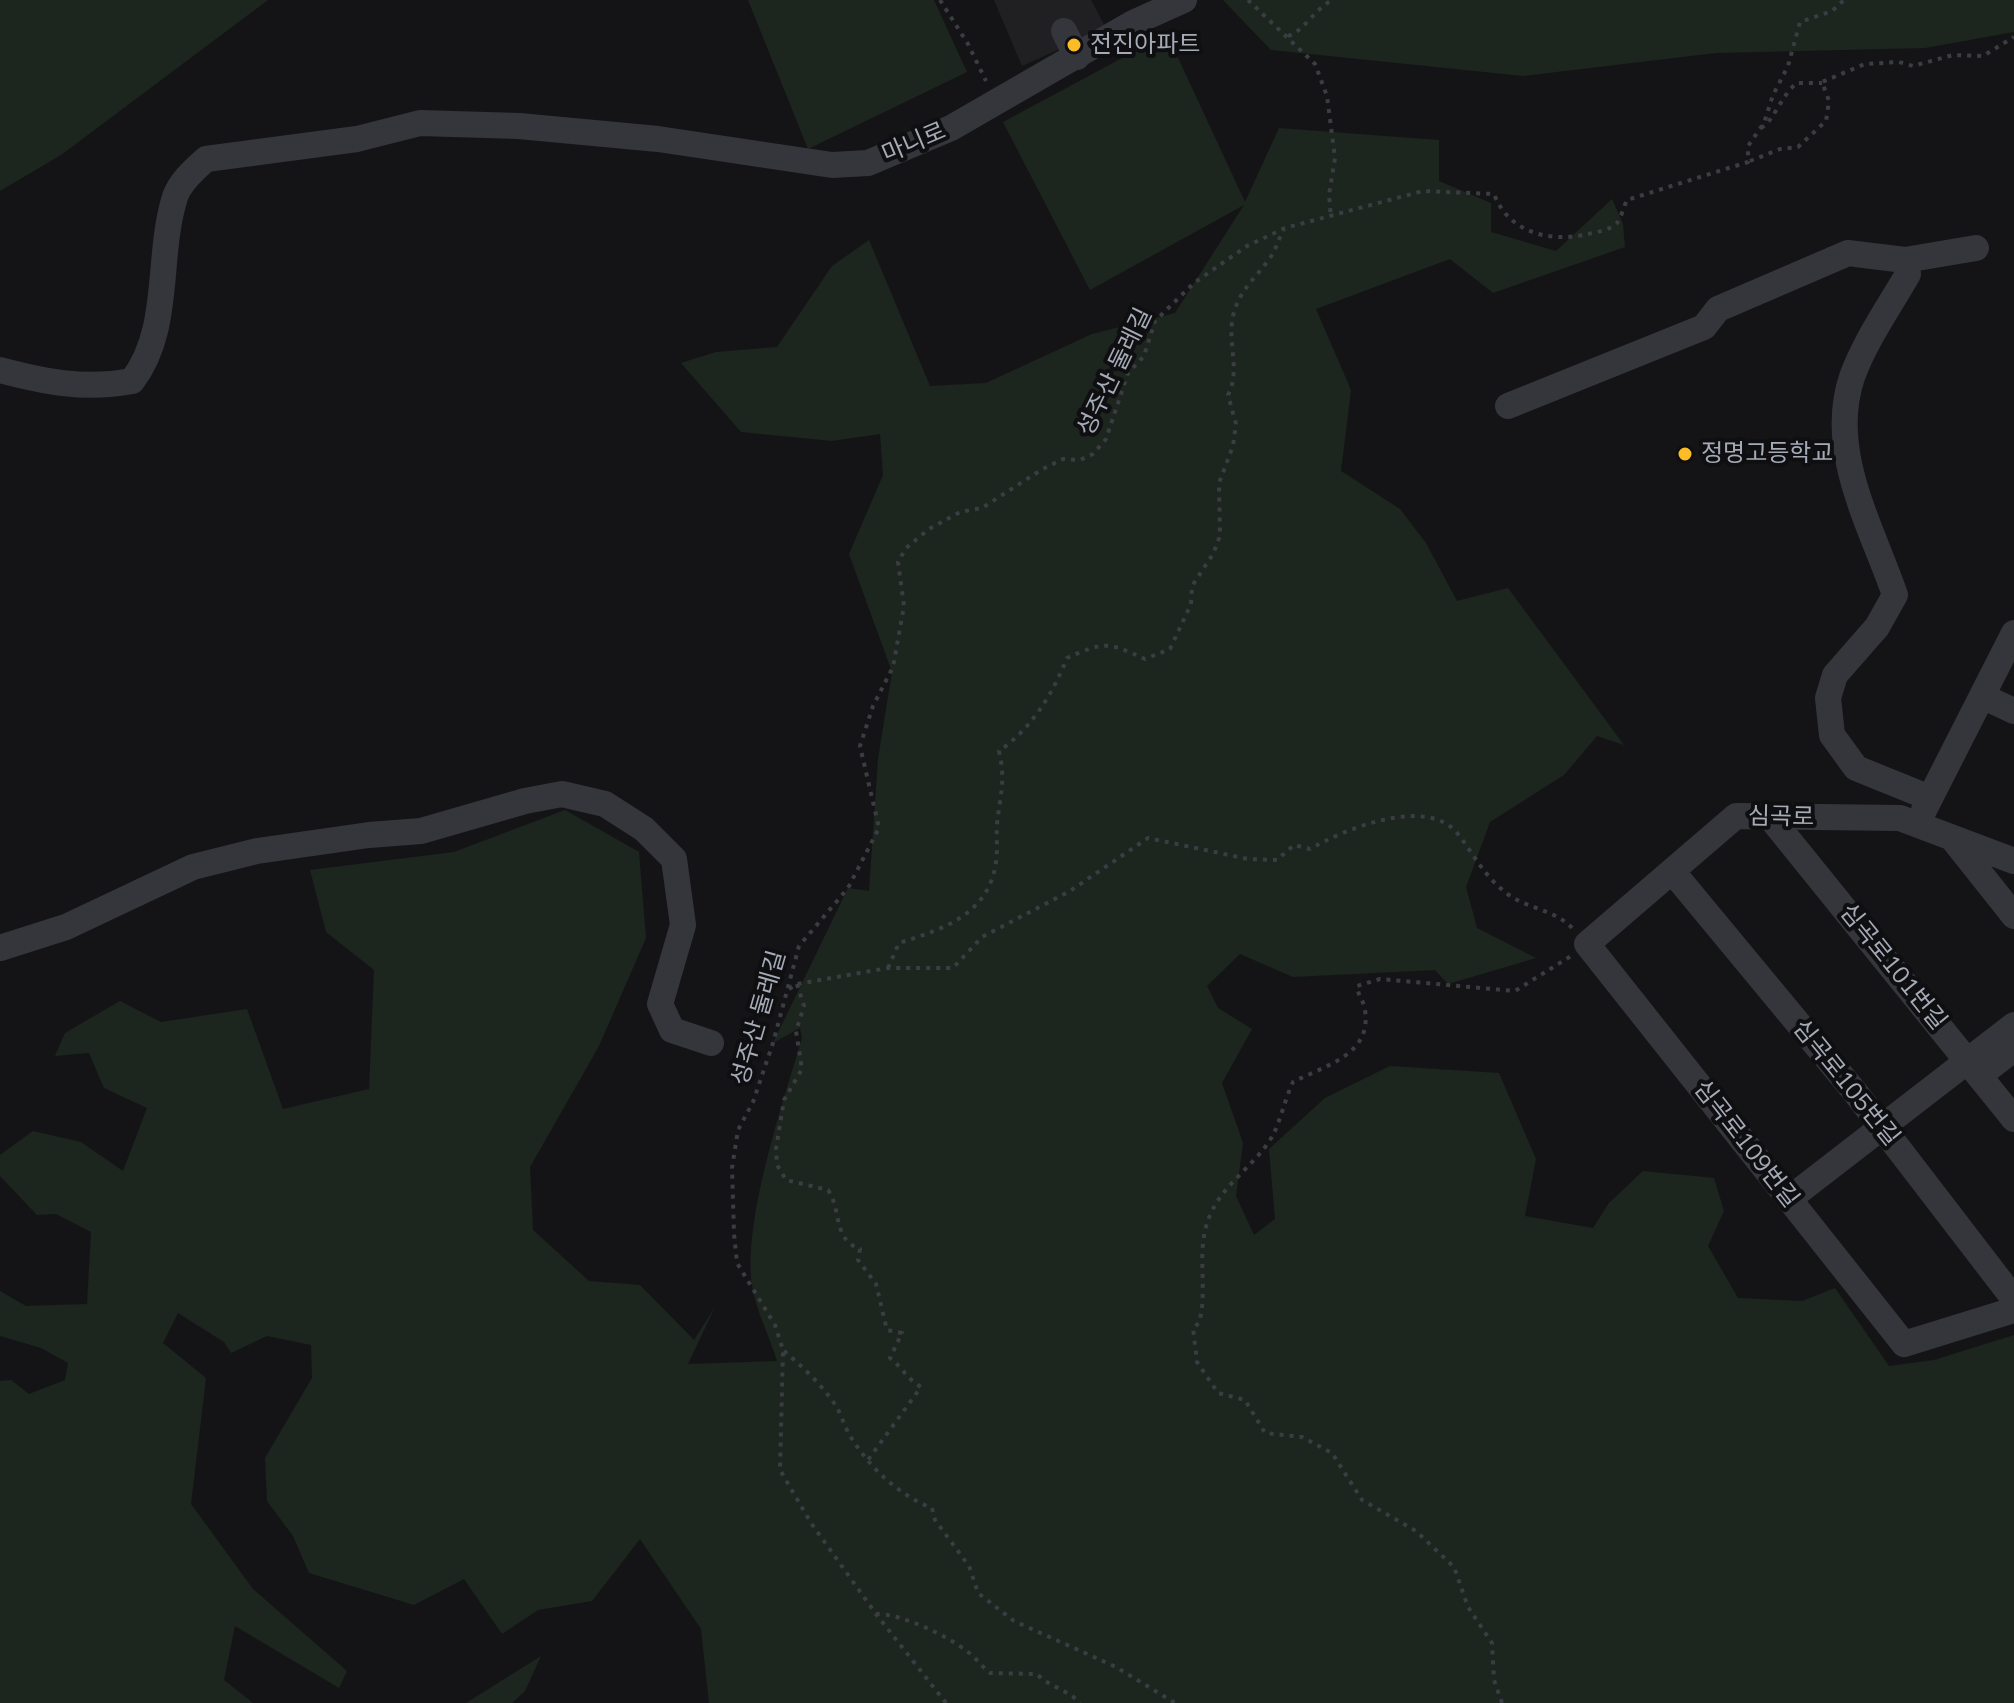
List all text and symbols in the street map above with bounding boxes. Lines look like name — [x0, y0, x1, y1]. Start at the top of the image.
place label: 전진아파트 — [1090, 31, 1200, 59]
marker: 전진아파트 — [1065, 36, 1083, 54]
street label: 마니로 — [878, 117, 950, 169]
street label: 성주산 둘레길 — [1072, 303, 1158, 441]
place label: 정명고등학교 — [1701, 440, 1833, 468]
marker: 정명고등학교 — [1676, 445, 1694, 463]
street label: 심곡로 — [1748, 802, 1814, 832]
street label: 심곡로101번길 — [1833, 898, 1953, 1036]
street label: 성주산 둘레길 — [726, 947, 792, 1089]
street label: 심곡로105번길 — [1786, 1014, 1906, 1152]
street label: 심곡로109번길 — [1687, 1075, 1805, 1213]

